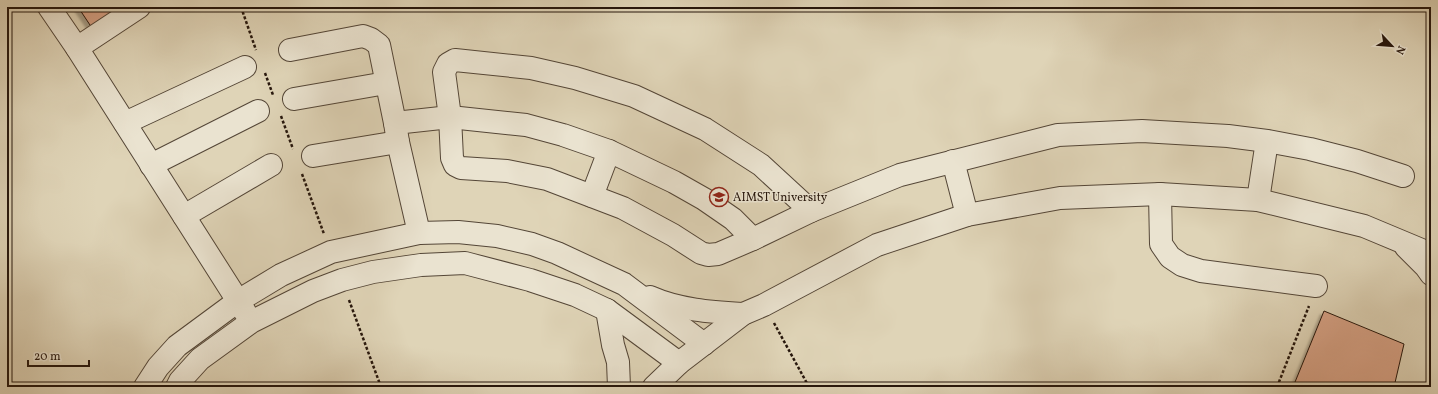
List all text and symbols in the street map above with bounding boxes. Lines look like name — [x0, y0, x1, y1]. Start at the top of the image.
north arrow — [1372, 26, 1412, 66]
text: N — [1391, 43, 1408, 57]
school or university icon: AIMST University — [708, 186, 730, 208]
place label: AIMST University — [733, 190, 828, 206]
scale bar — [28, 342, 89, 368]
text: 20 m — [34, 349, 61, 365]

